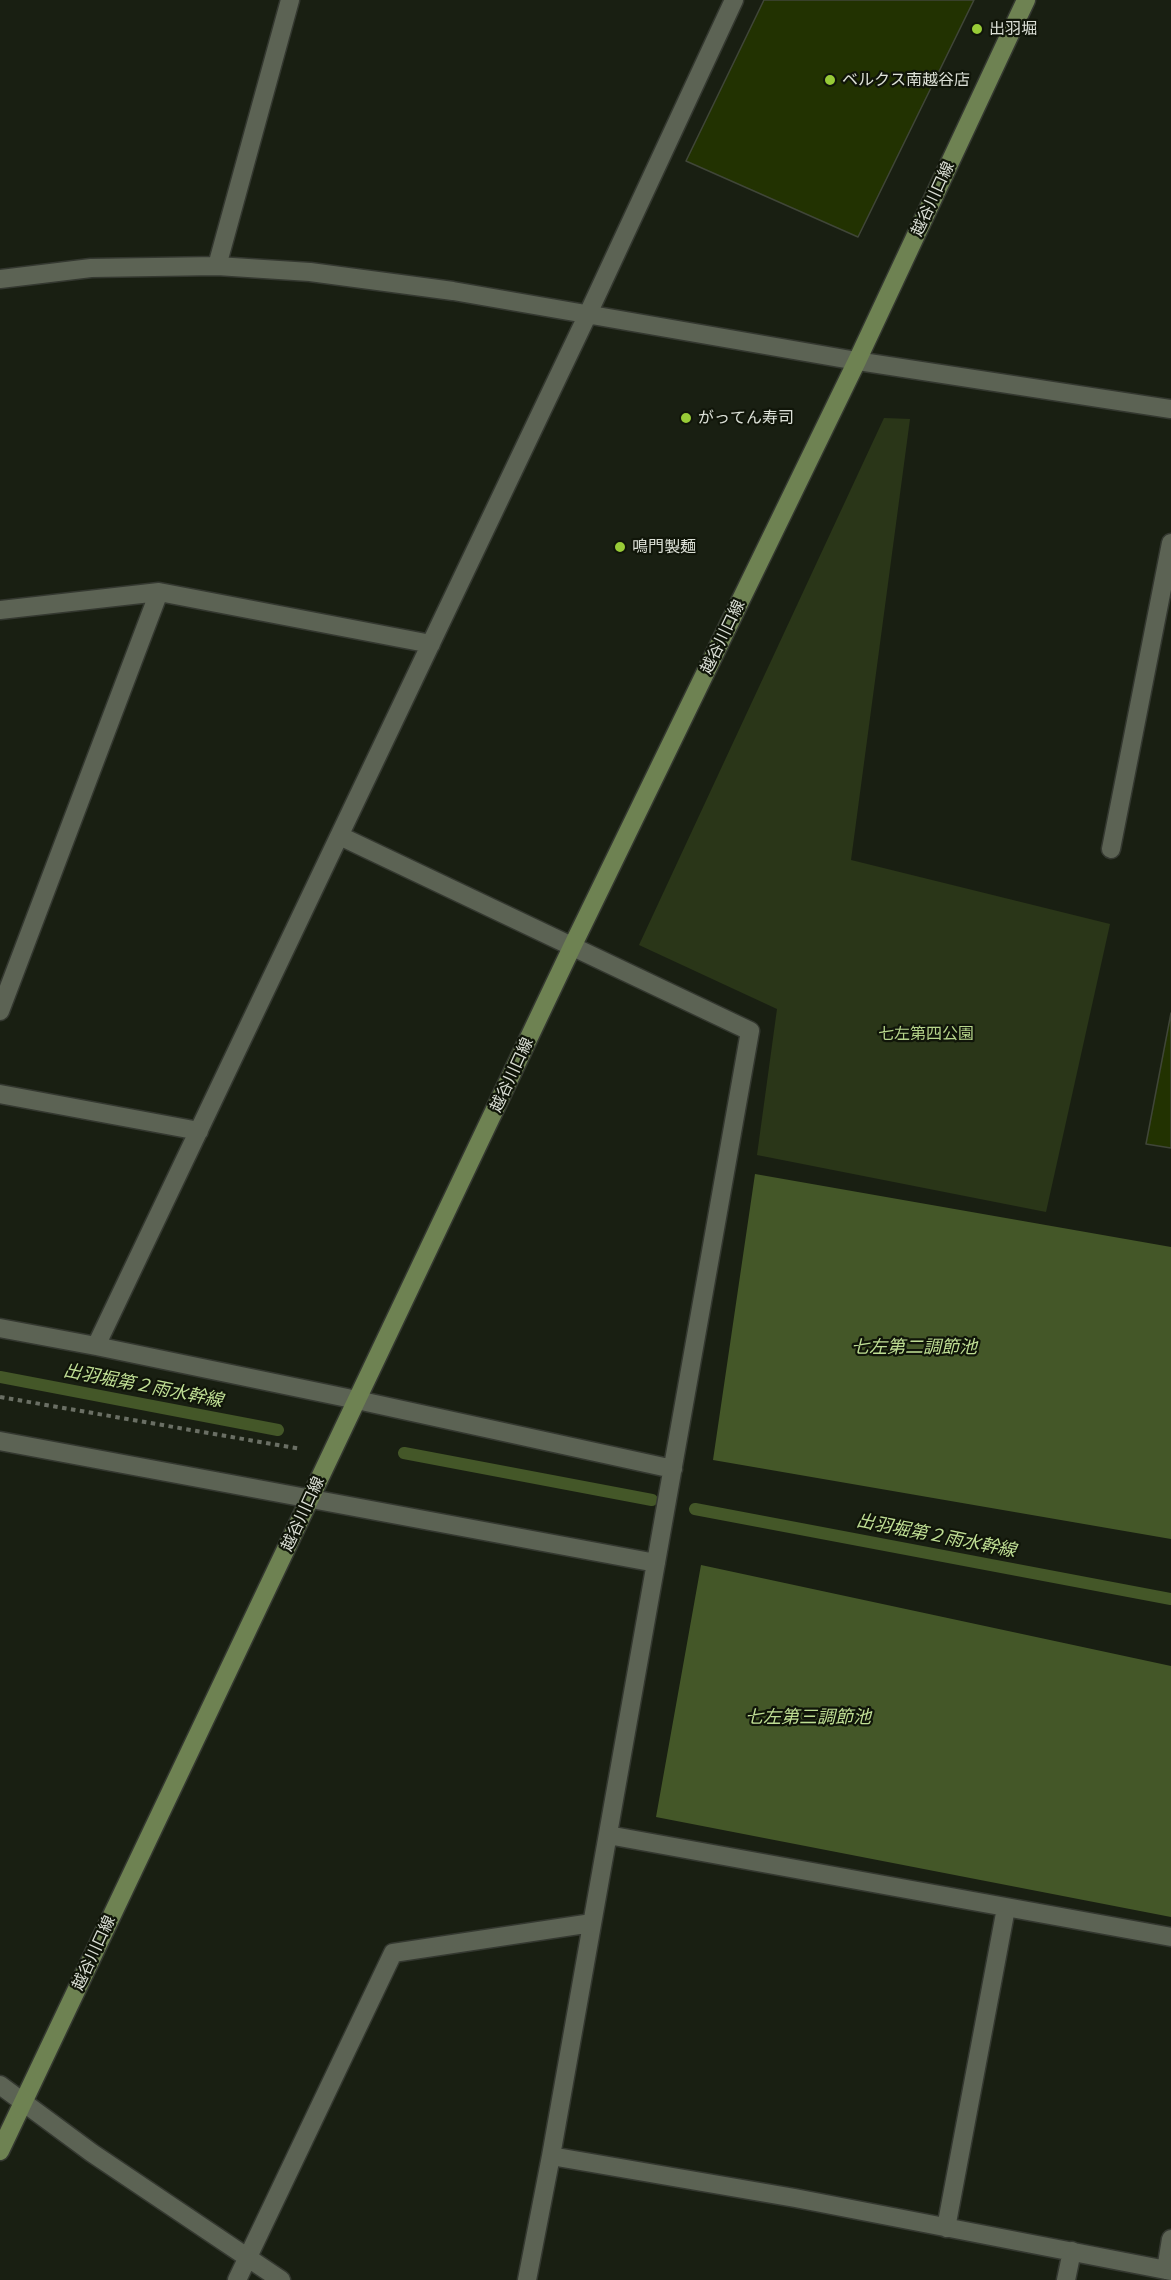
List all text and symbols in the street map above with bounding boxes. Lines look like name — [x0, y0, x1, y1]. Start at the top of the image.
place label: 出羽堀 — [989, 19, 1037, 39]
marker: 出羽堀 — [970, 22, 984, 36]
place label: ベルクス南越谷店 — [842, 70, 970, 90]
marker: ベルクス南越谷店 — [823, 73, 837, 87]
street label: 越谷川口線 — [907, 159, 959, 239]
place label: がってん寿司 — [698, 408, 794, 428]
marker: がってん寿司 — [679, 411, 693, 425]
place label: 鳴門製麺 — [632, 537, 696, 557]
marker: 鳴門製麺 — [613, 540, 627, 554]
street label: 越谷川口線 — [697, 597, 749, 677]
park label: 七左第四公園 — [878, 1024, 974, 1044]
street label: 越谷川口線 — [486, 1035, 538, 1115]
water label: 七左第二調節池 — [851, 1337, 977, 1359]
water label: 出羽堀第２雨水幹線 — [61, 1360, 225, 1412]
street label: 越谷川口線 — [277, 1474, 329, 1554]
water label: 出羽堀第２雨水幹線 — [854, 1510, 1018, 1562]
water label: 七左第三調節池 — [745, 1707, 871, 1729]
street label: 越谷川口線 — [68, 1913, 120, 1993]

